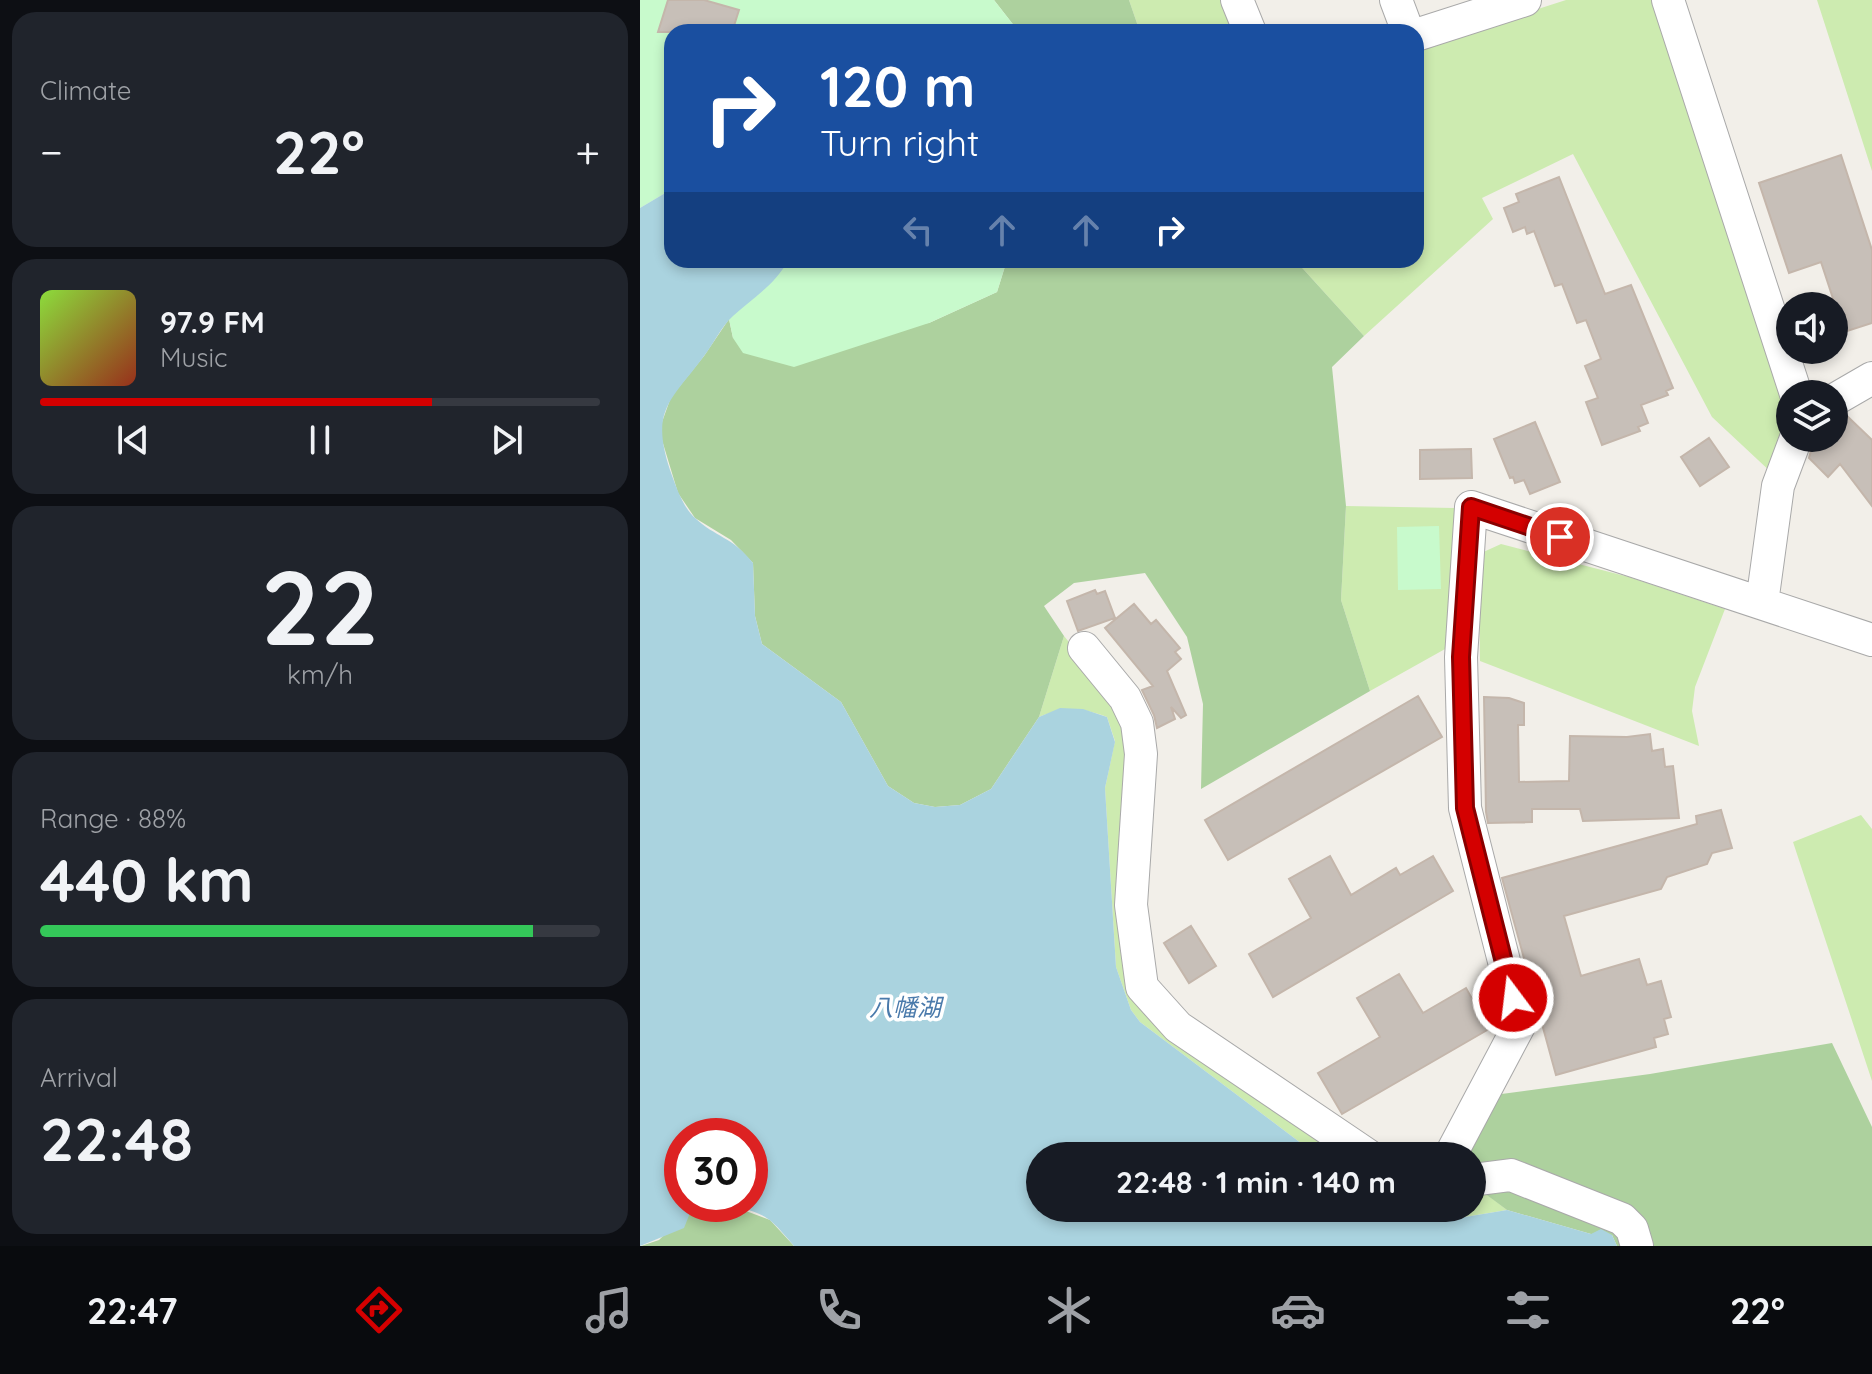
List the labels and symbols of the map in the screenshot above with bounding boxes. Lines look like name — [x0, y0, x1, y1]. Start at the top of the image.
pin — [1526, 503, 1594, 571]
position arrow — [1471, 956, 1555, 1040]
water label: 八幡湖 — [869, 992, 945, 1022]
speed limit sign: 30 — [664, 1118, 768, 1222]

